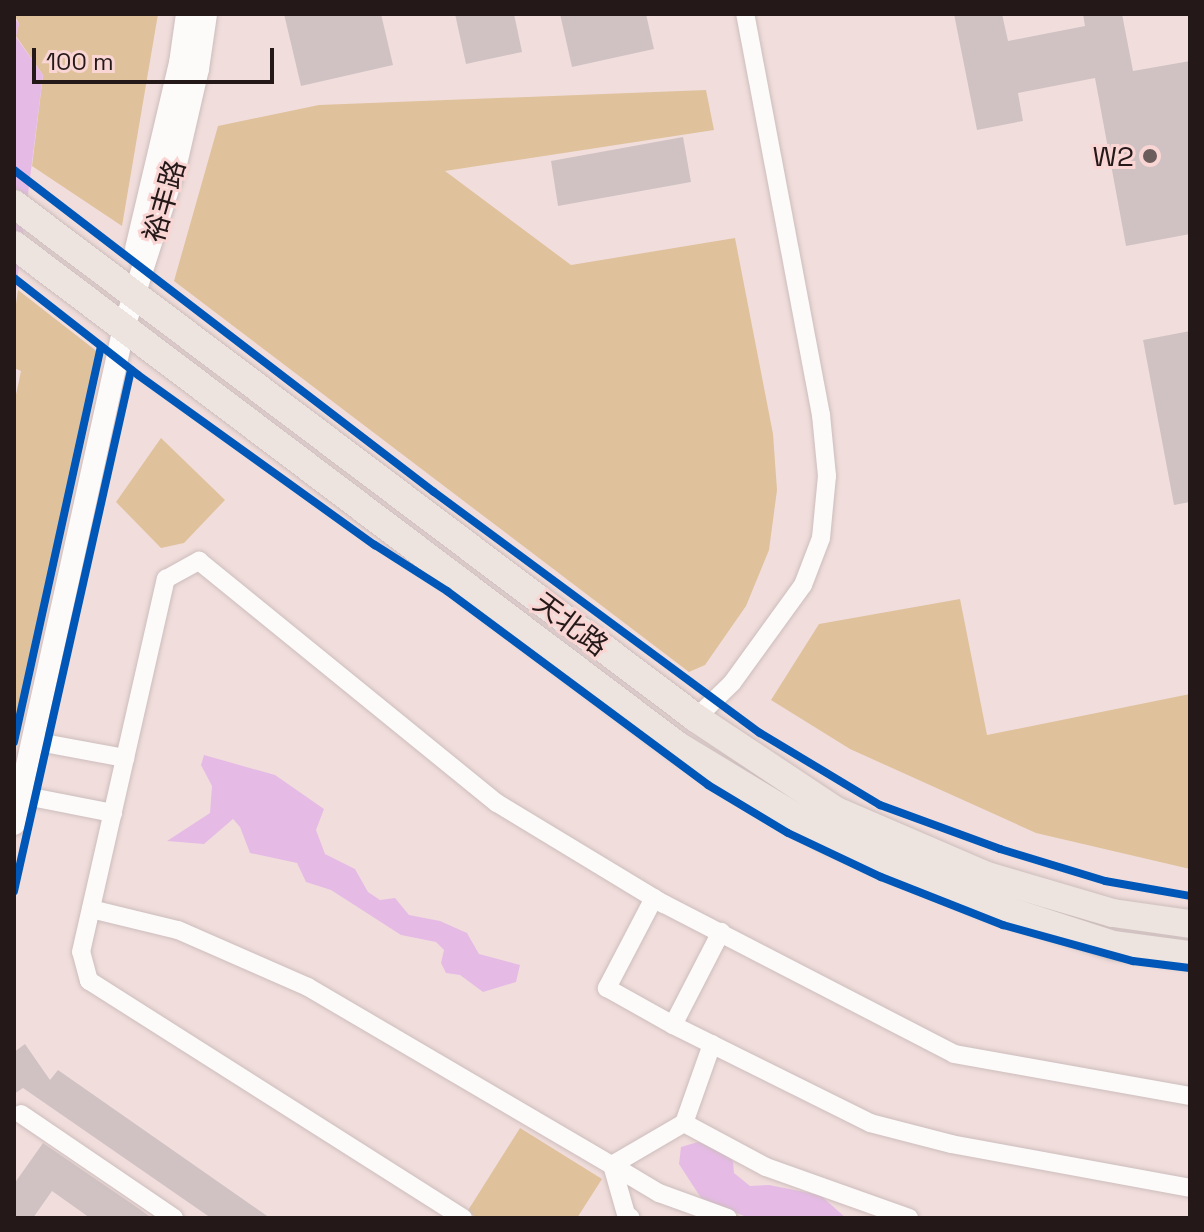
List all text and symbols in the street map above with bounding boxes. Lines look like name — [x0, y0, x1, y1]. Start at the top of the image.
scale bar — [36, 32, 278, 82]
text: 100 m — [46, 46, 114, 77]
place label: W2 — [1093, 139, 1134, 173]
marker: W2 — [1141, 147, 1159, 165]
street label: 裕丰路 — [136, 156, 192, 246]
street label: 天北路 — [527, 585, 615, 663]

